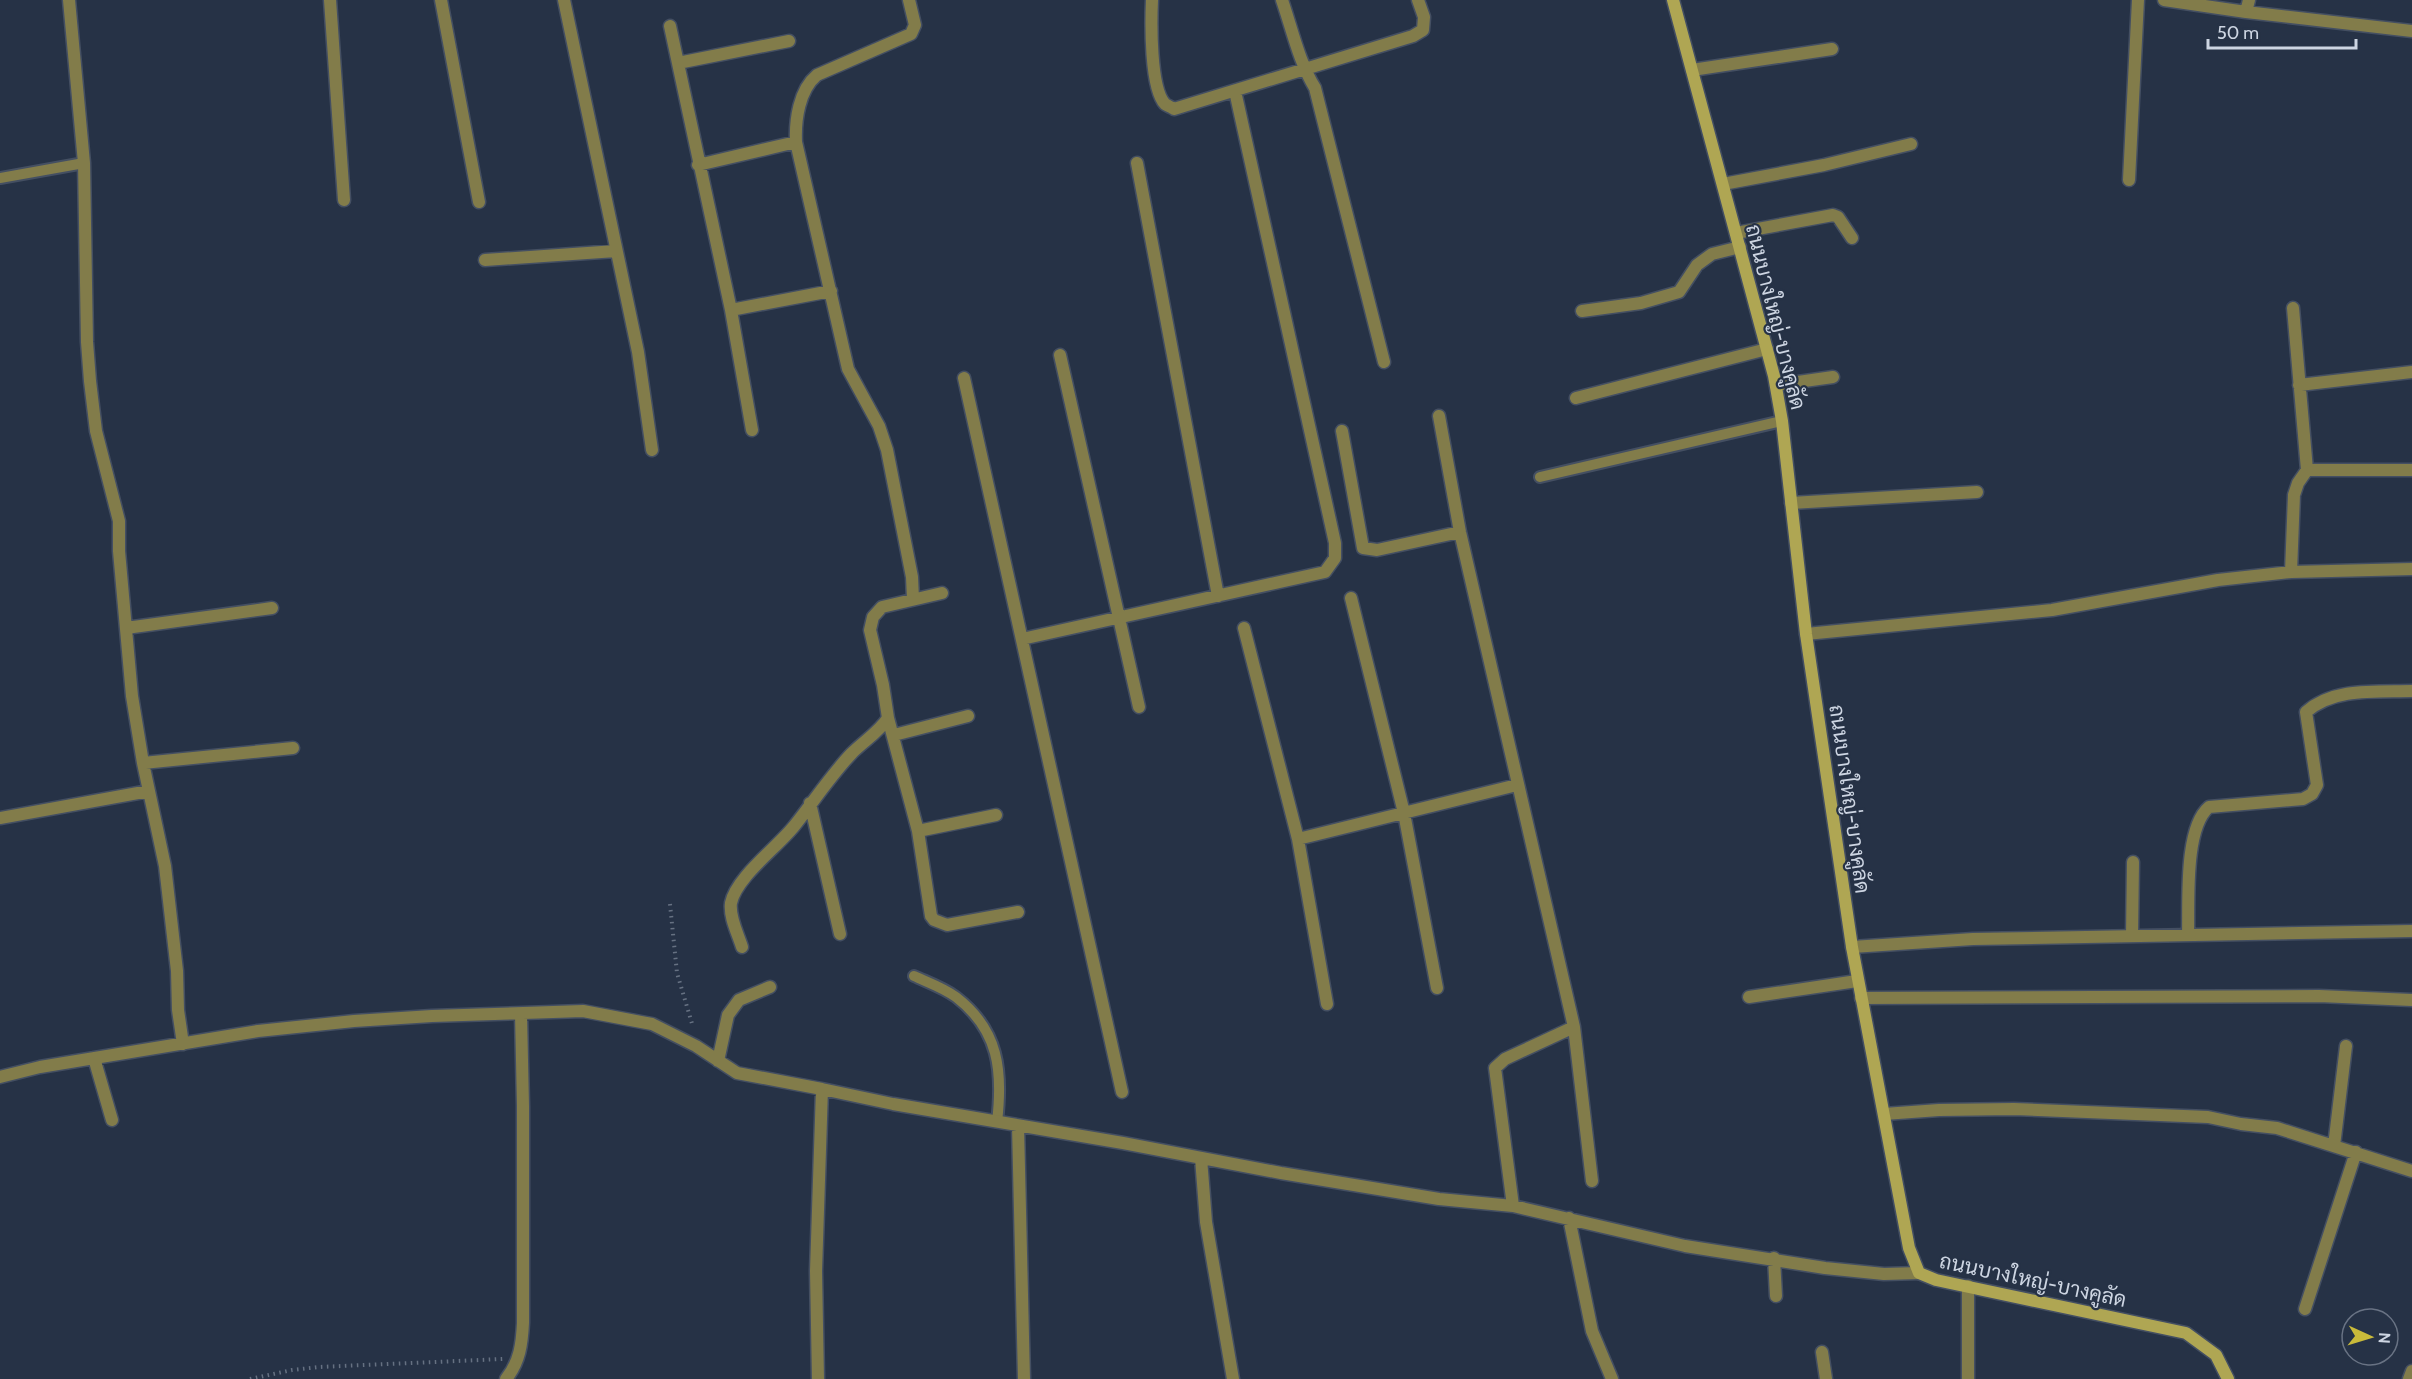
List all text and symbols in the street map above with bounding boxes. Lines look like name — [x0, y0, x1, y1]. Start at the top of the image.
scale bar — [2208, 12, 2356, 50]
text: 50 m — [2217, 22, 2259, 44]
street label: ถนนบางใหญ่-บางคูลัด — [1738, 222, 1811, 413]
street label: ถนนบางใหญ่-บางคูลัด — [1821, 703, 1876, 895]
street label: ถนนบางใหญ่-บางคูลัด — [1937, 1248, 2129, 1315]
north arrow — [2340, 1307, 2400, 1367]
text: N — [2375, 1332, 2394, 1344]

